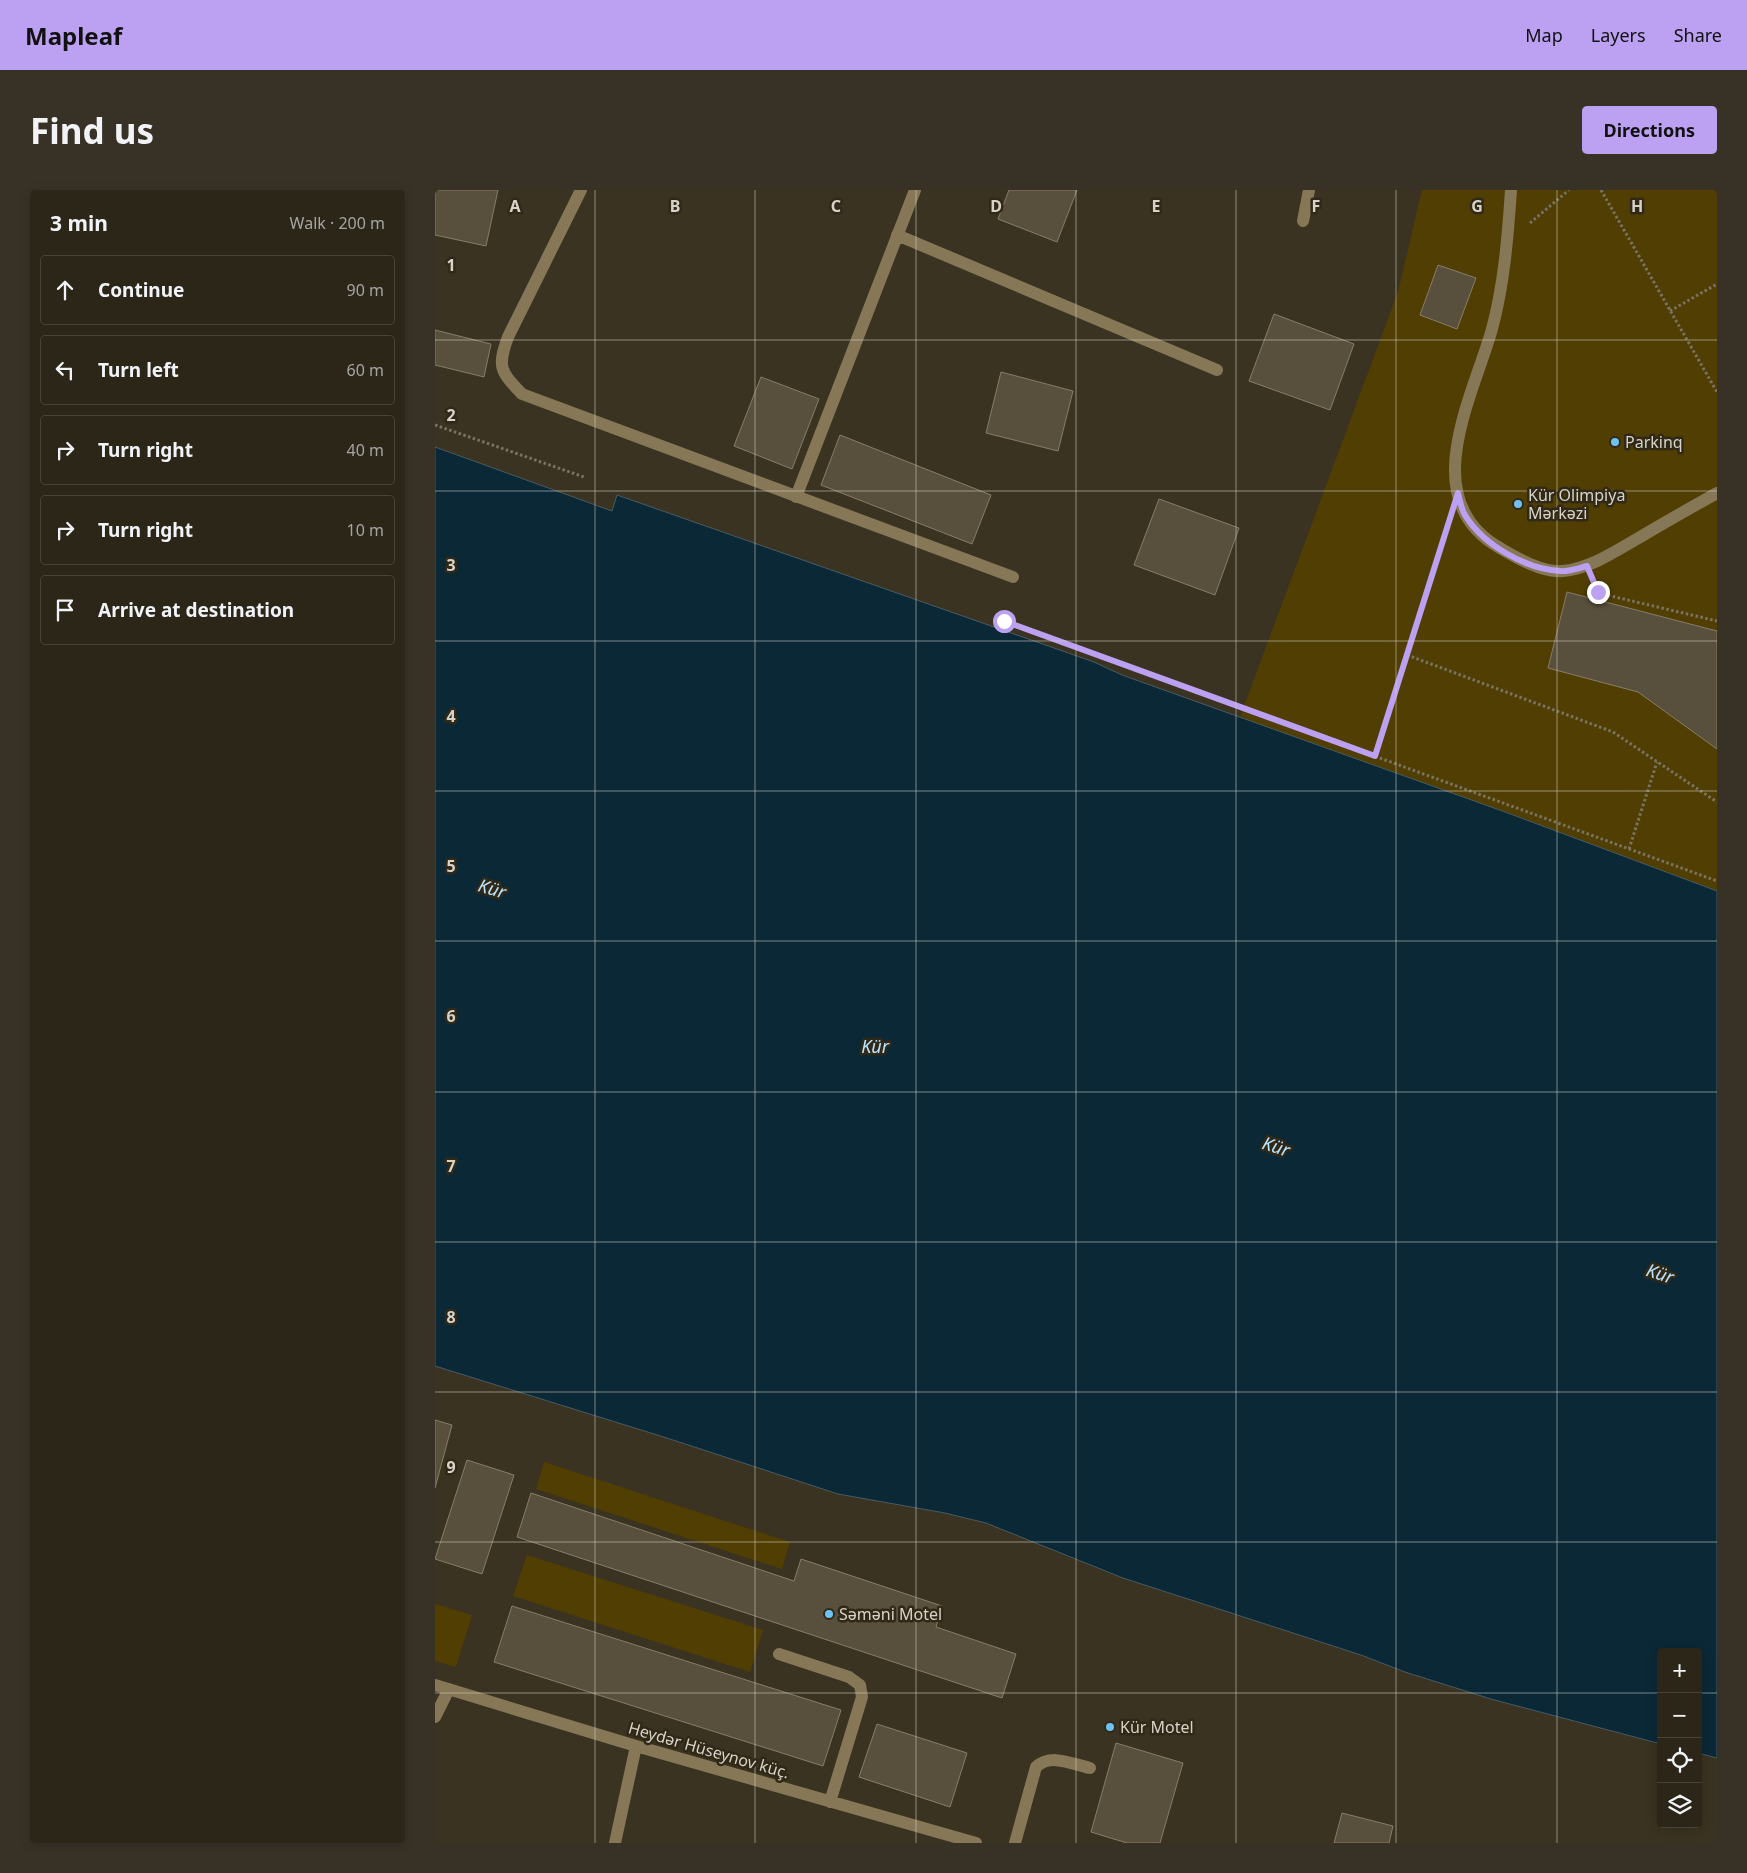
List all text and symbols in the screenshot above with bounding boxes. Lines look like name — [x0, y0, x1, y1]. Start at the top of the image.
text: Mapleaf — [25, 19, 122, 52]
text: Map — [1525, 23, 1563, 47]
text: Layers — [1591, 23, 1646, 47]
text: Share — [1674, 23, 1722, 47]
button: Directions — [1582, 106, 1717, 154]
text: Find us — [30, 107, 154, 154]
text: A — [509, 195, 521, 217]
text: B — [670, 195, 680, 217]
text: C — [831, 195, 841, 217]
text: D — [990, 195, 1002, 217]
text: E — [1152, 195, 1161, 217]
text: F — [1312, 195, 1320, 217]
text: G — [1471, 195, 1483, 217]
text: H — [1631, 195, 1643, 217]
text: 3 min — [50, 209, 108, 237]
text: Walk · 200 m — [290, 212, 385, 234]
text: 1 — [446, 254, 456, 276]
icon: ahead — [51, 276, 79, 304]
text: Continue — [98, 277, 184, 303]
text: 90 m — [347, 279, 384, 301]
icon: left — [51, 356, 79, 384]
text: Turn left — [98, 357, 179, 383]
text: 60 m — [347, 359, 384, 381]
text: 2 — [446, 404, 456, 426]
place label: Parkinq — [1625, 431, 1683, 453]
icon: right — [51, 436, 79, 464]
marker: Parkinq — [1609, 436, 1621, 448]
text: Turn right — [98, 437, 193, 463]
text: 40 m — [347, 439, 384, 461]
place label: Kür Olimpiya Mərkəzi — [1528, 484, 1625, 524]
marker: Kür Olimpiya Mərkəzi — [1512, 498, 1524, 510]
icon: right — [51, 516, 79, 544]
text: Turn right — [98, 517, 193, 543]
text: 10 m — [347, 519, 384, 541]
text: 3 — [446, 554, 456, 576]
route end — [1587, 581, 1610, 604]
icon: arrive — [51, 596, 79, 624]
text: Arrive at destination — [98, 597, 294, 623]
route start — [993, 610, 1016, 633]
text: 4 — [446, 705, 456, 727]
text: 5 — [446, 855, 456, 877]
water label: Kür — [476, 873, 510, 904]
text: 6 — [446, 1005, 456, 1027]
water label: Kür — [861, 1034, 890, 1058]
water label: Kür — [1259, 1130, 1294, 1162]
text: 7 — [446, 1155, 456, 1177]
water label: Kür — [1643, 1257, 1678, 1289]
text: 8 — [446, 1306, 456, 1328]
text: 9 — [446, 1456, 456, 1478]
place label: Səməni Motel — [839, 1603, 942, 1625]
marker: Səməni Motel — [823, 1608, 835, 1620]
map controls — [1657, 1648, 1702, 1828]
button: + — [1657, 1648, 1702, 1693]
button: − — [1657, 1693, 1702, 1738]
street label: Heydər Hüseynov küç. — [626, 1716, 792, 1784]
place label: Kür Motel — [1120, 1716, 1194, 1738]
marker: Kür Motel — [1104, 1721, 1116, 1733]
button: locate — [1657, 1738, 1702, 1783]
button: layers — [1657, 1783, 1702, 1828]

